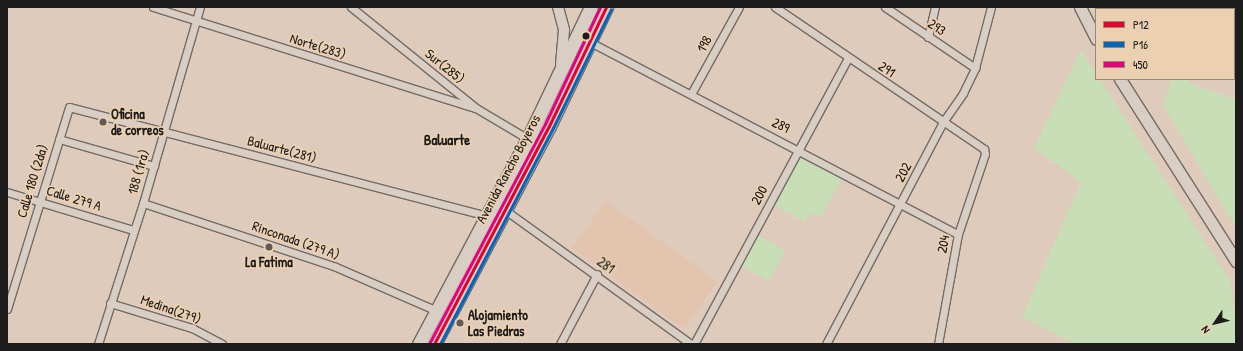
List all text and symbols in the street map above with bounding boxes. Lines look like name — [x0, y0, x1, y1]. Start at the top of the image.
legend — [1095, 8, 1235, 80]
street label: 293 — [925, 15, 949, 39]
text: P12 — [1133, 16, 1149, 33]
street label: Norte(283) — [288, 30, 348, 62]
unlabelled marker — [581, 31, 591, 41]
street label: 198 — [693, 33, 715, 55]
text: P16 — [1133, 36, 1148, 53]
street label: Sur(285) — [422, 45, 468, 87]
text: 450 — [1133, 56, 1148, 73]
street label: 291 — [875, 57, 899, 81]
place label: Oficina de correos — [111, 106, 164, 138]
street label: Avenida Rancho Boyeros — [472, 112, 544, 226]
street label: 289 — [769, 113, 793, 137]
marker: Oficina de correos — [98, 117, 108, 127]
district label: Baluarte — [424, 131, 470, 149]
street label: Baluarte(281) — [246, 132, 318, 166]
street label: Calle 180 (2da) — [13, 142, 51, 220]
street label: 188 (1ra) — [124, 147, 152, 197]
street label: 202 — [891, 160, 915, 184]
street label: Calle 279 A — [44, 182, 104, 214]
street label: 200 — [747, 183, 771, 207]
street label: Rinconada (279 A) — [250, 217, 342, 263]
street label: 204 — [933, 234, 953, 254]
marker: La Fatima — [264, 242, 274, 252]
street label: 281 — [594, 253, 618, 277]
place label: La Fatima — [245, 254, 293, 270]
street label: Medina(279) — [139, 291, 203, 327]
north arrow — [1195, 303, 1235, 343]
place label: Alojamiento Las Piedras — [468, 307, 528, 340]
marker: Alojamiento Las Piedras — [455, 318, 465, 328]
text: N — [1198, 323, 1213, 336]

